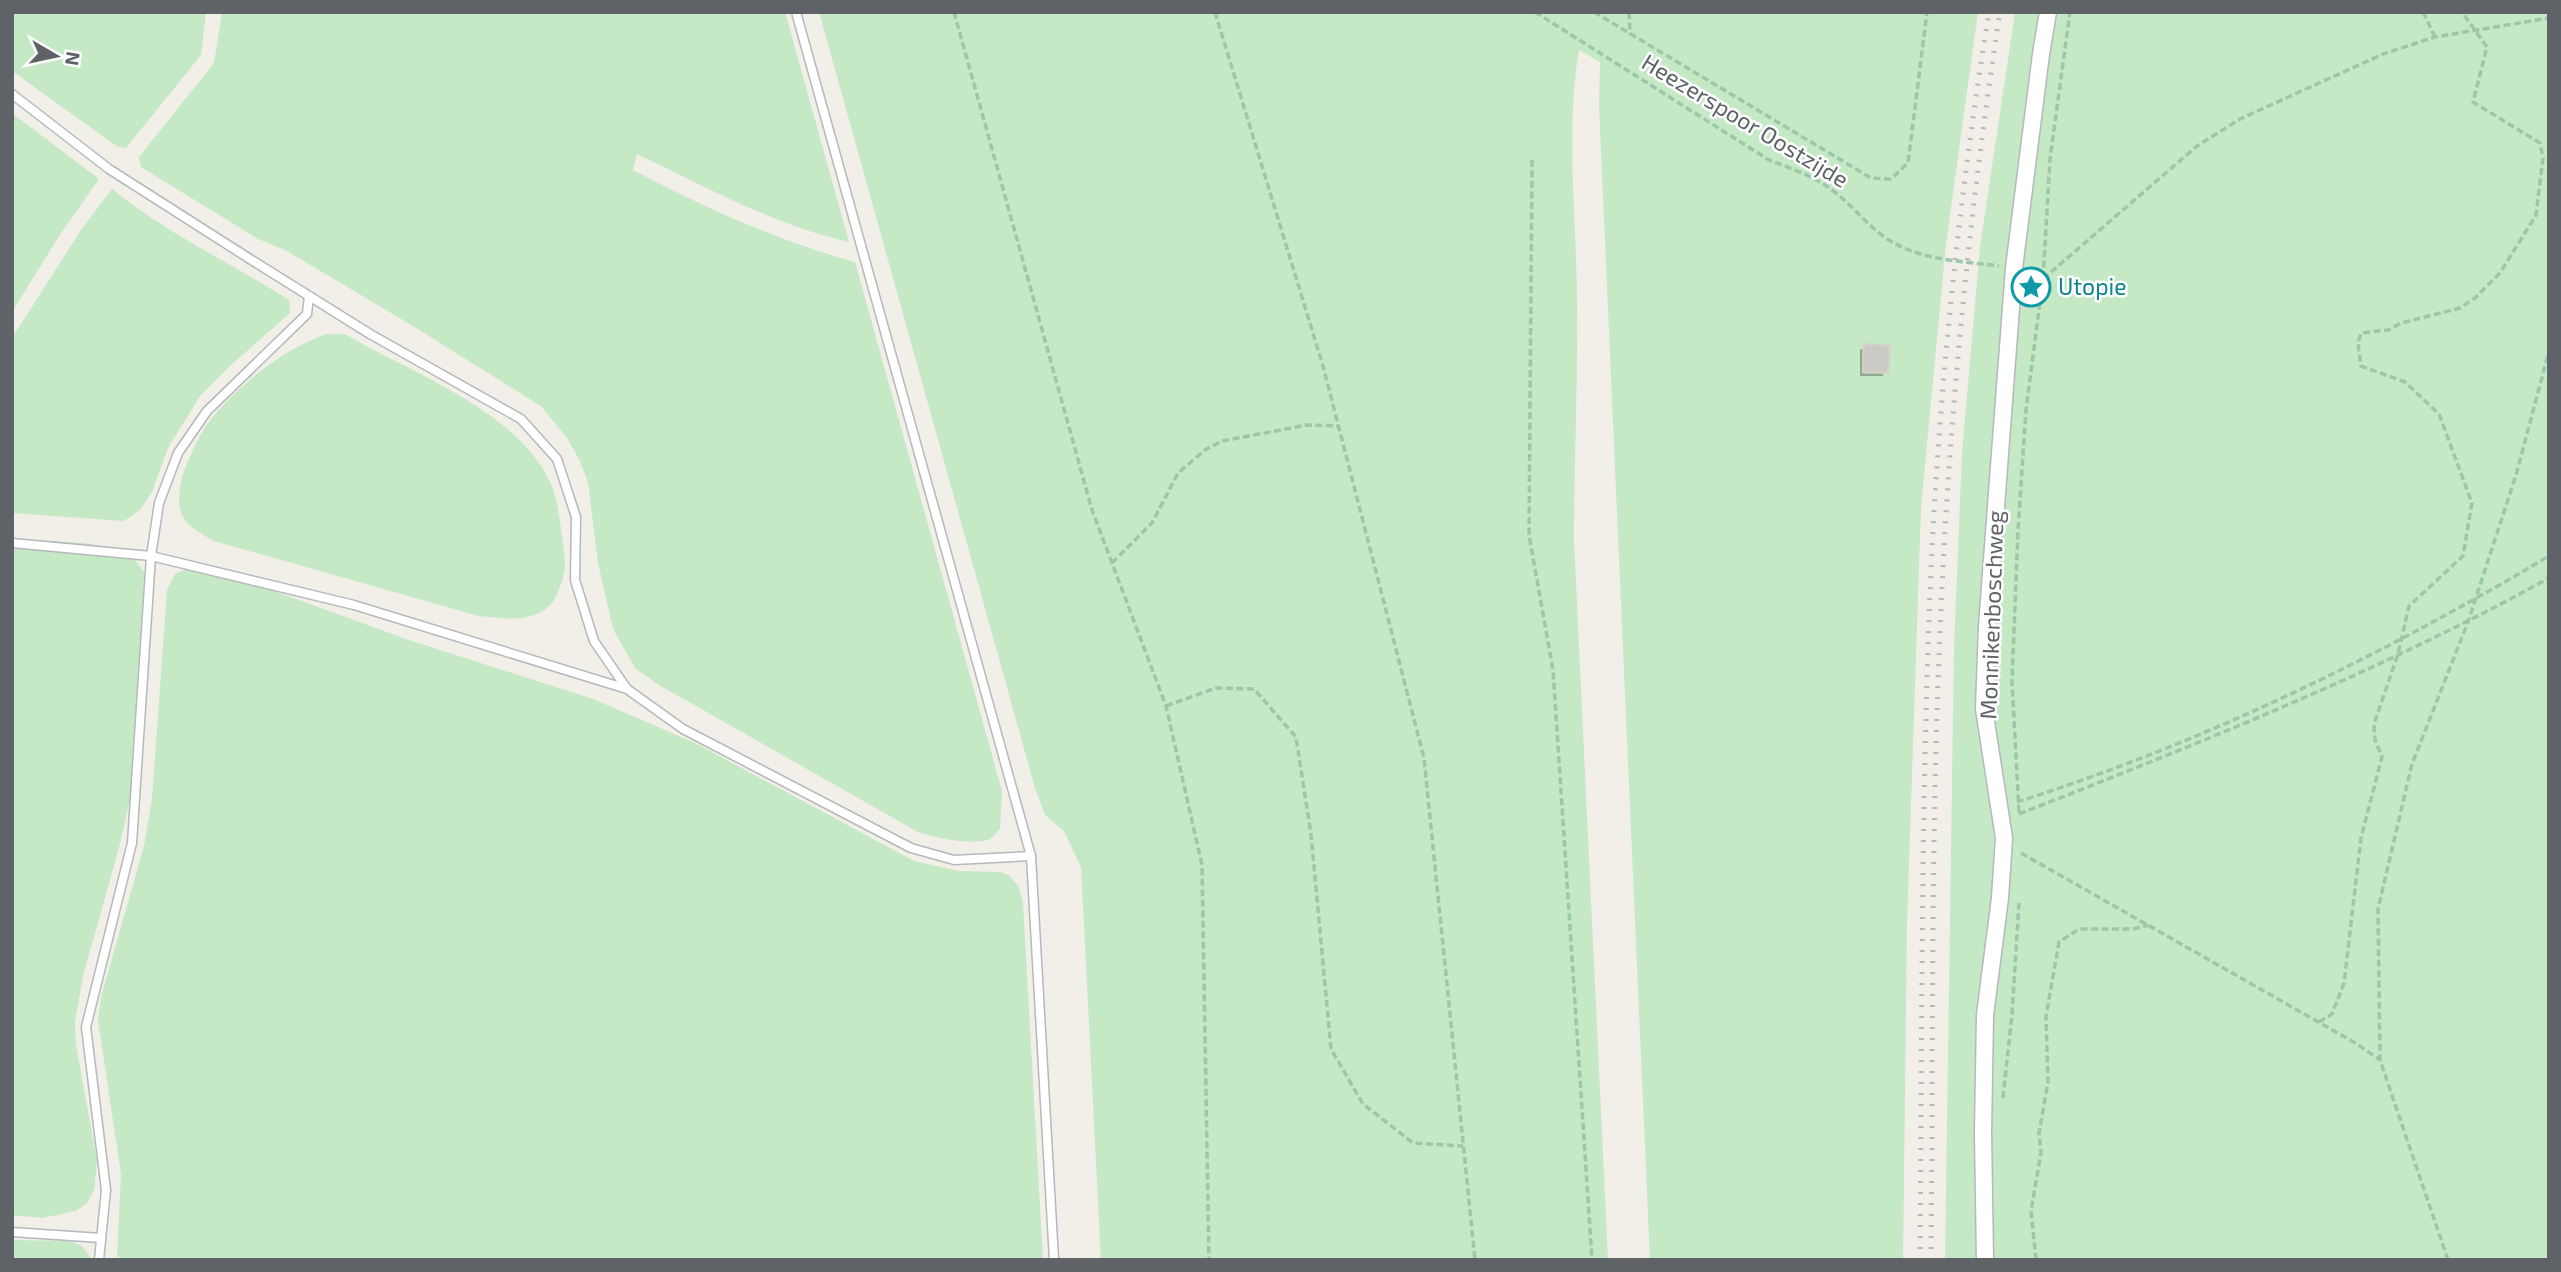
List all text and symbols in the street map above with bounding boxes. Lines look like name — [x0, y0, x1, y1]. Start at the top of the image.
north arrow — [21, 21, 91, 91]
street label: Heezerspoor Oostzijde — [1637, 47, 1854, 193]
text: N — [61, 50, 86, 67]
place icon: Utopie — [2010, 266, 2052, 308]
place label: Utopie — [2058, 272, 2127, 300]
street label: Monnikenboschweg — [1973, 510, 2009, 720]

